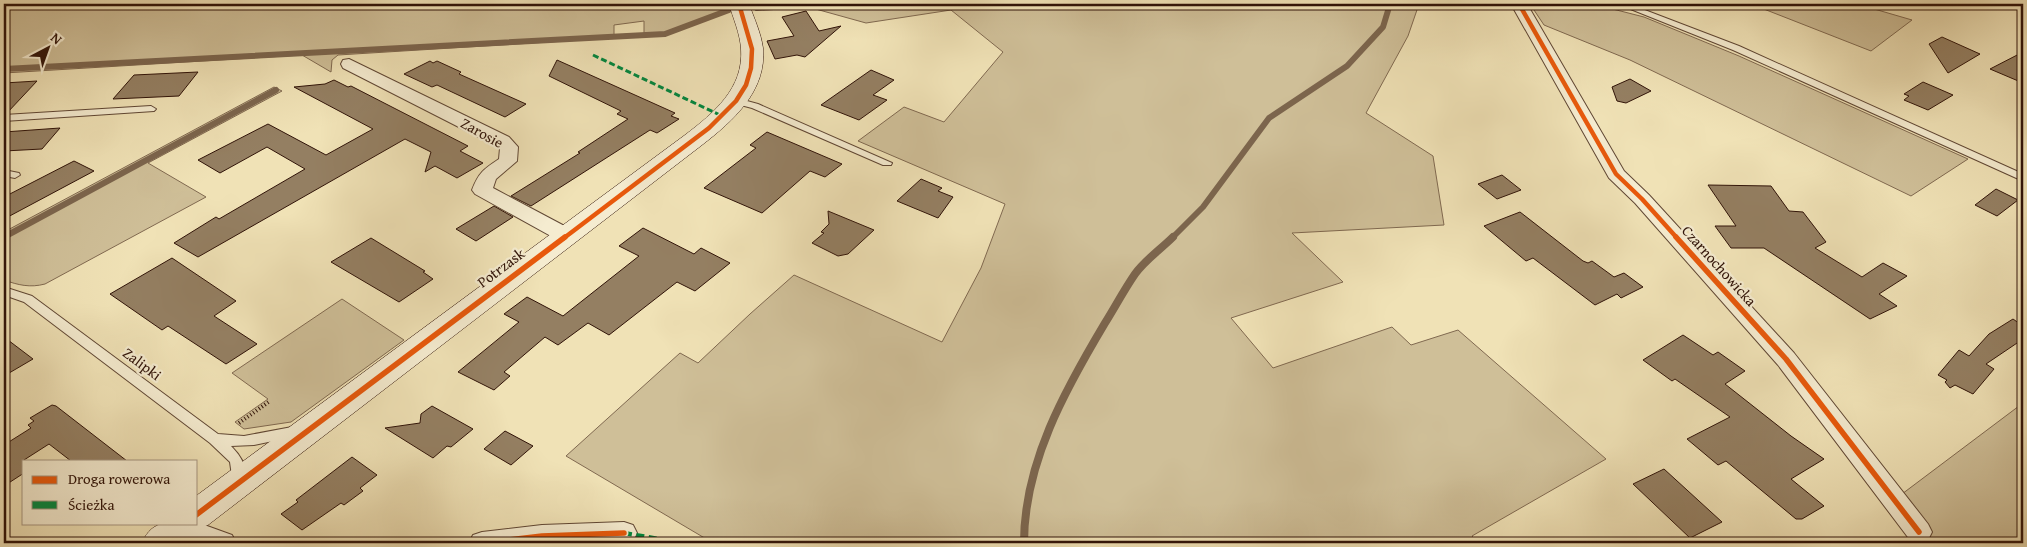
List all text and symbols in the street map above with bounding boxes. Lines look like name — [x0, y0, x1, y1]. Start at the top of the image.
north arrow — [22, 22, 72, 72]
text: N — [46, 28, 67, 49]
street label: Zarosie — [457, 112, 507, 153]
street label: Czarnochowicka — [1677, 221, 1761, 311]
street label: Potrzask — [473, 243, 529, 292]
street label: Zalipki — [119, 342, 166, 385]
legend — [22, 460, 198, 524]
text: Droga rowerowa — [68, 468, 170, 489]
text: Ścieżka — [68, 494, 115, 515]

